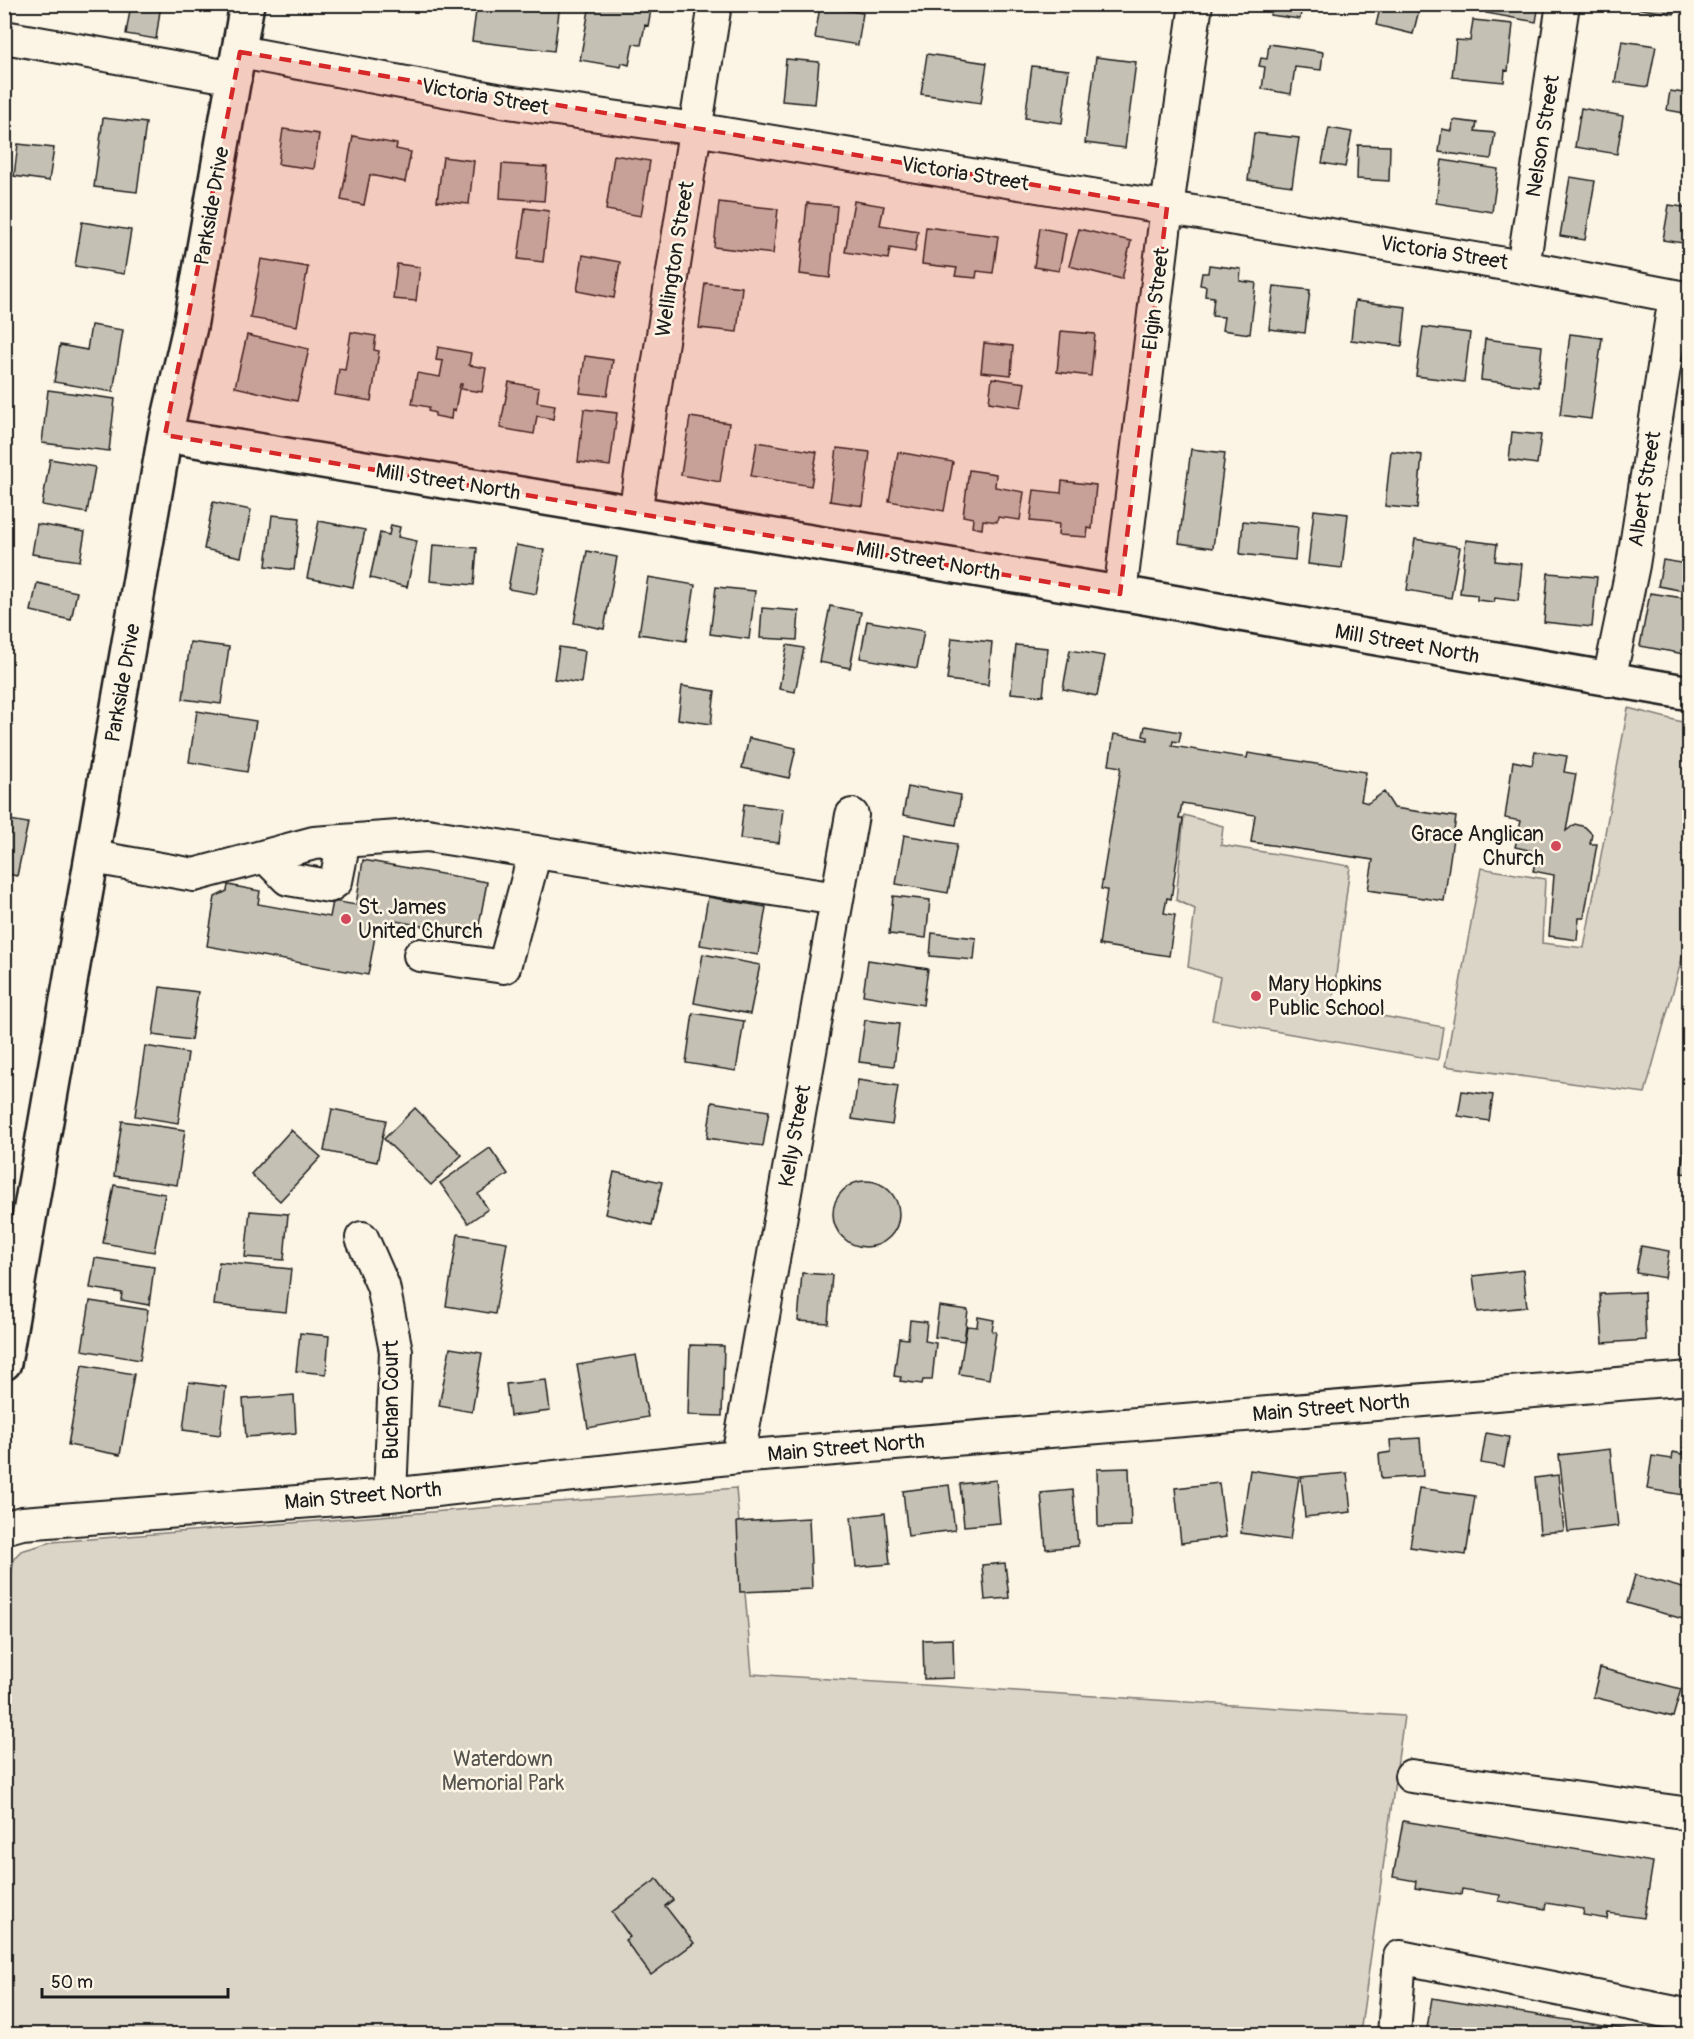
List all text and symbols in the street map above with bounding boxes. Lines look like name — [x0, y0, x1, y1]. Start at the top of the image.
street label: Victoria Street — [419, 72, 552, 122]
street label: Nelson Street — [1520, 72, 1566, 199]
street label: Parkside Drive — [188, 144, 236, 268]
street label: Victoria Street — [899, 151, 1031, 198]
street label: Wellington Street — [649, 179, 701, 339]
street label: Victoria Street — [1378, 230, 1510, 277]
street label: Elgin Street — [1136, 246, 1176, 352]
street label: Albert Street — [1623, 429, 1668, 549]
street label: Mill Street North — [374, 457, 522, 507]
street label: Mill Street North — [854, 535, 1002, 587]
street label: Mill Street North — [1333, 618, 1481, 670]
street label: Parkside Drive — [99, 621, 147, 745]
place label: Grace Anglican Church — [1411, 821, 1544, 872]
marker: Grace Anglican Church — [1549, 839, 1563, 853]
place label: St. James United Church — [358, 894, 483, 945]
marker: St. James United Church — [339, 912, 353, 926]
place label: Mary Hopkins Public School — [1268, 971, 1385, 1022]
marker: Mary Hopkins Public School — [1249, 989, 1263, 1003]
street label: Kelly Street — [773, 1082, 817, 1189]
street label: Buchan Court — [378, 1340, 405, 1460]
street label: Main Street North — [1251, 1388, 1411, 1428]
street label: Main Street North — [766, 1428, 926, 1468]
street label: Main Street North — [283, 1476, 443, 1516]
park label: Waterdown Memorial Park — [442, 1746, 564, 1797]
scale bar — [42, 1961, 228, 1999]
text: 50 m — [51, 1971, 93, 1994]

